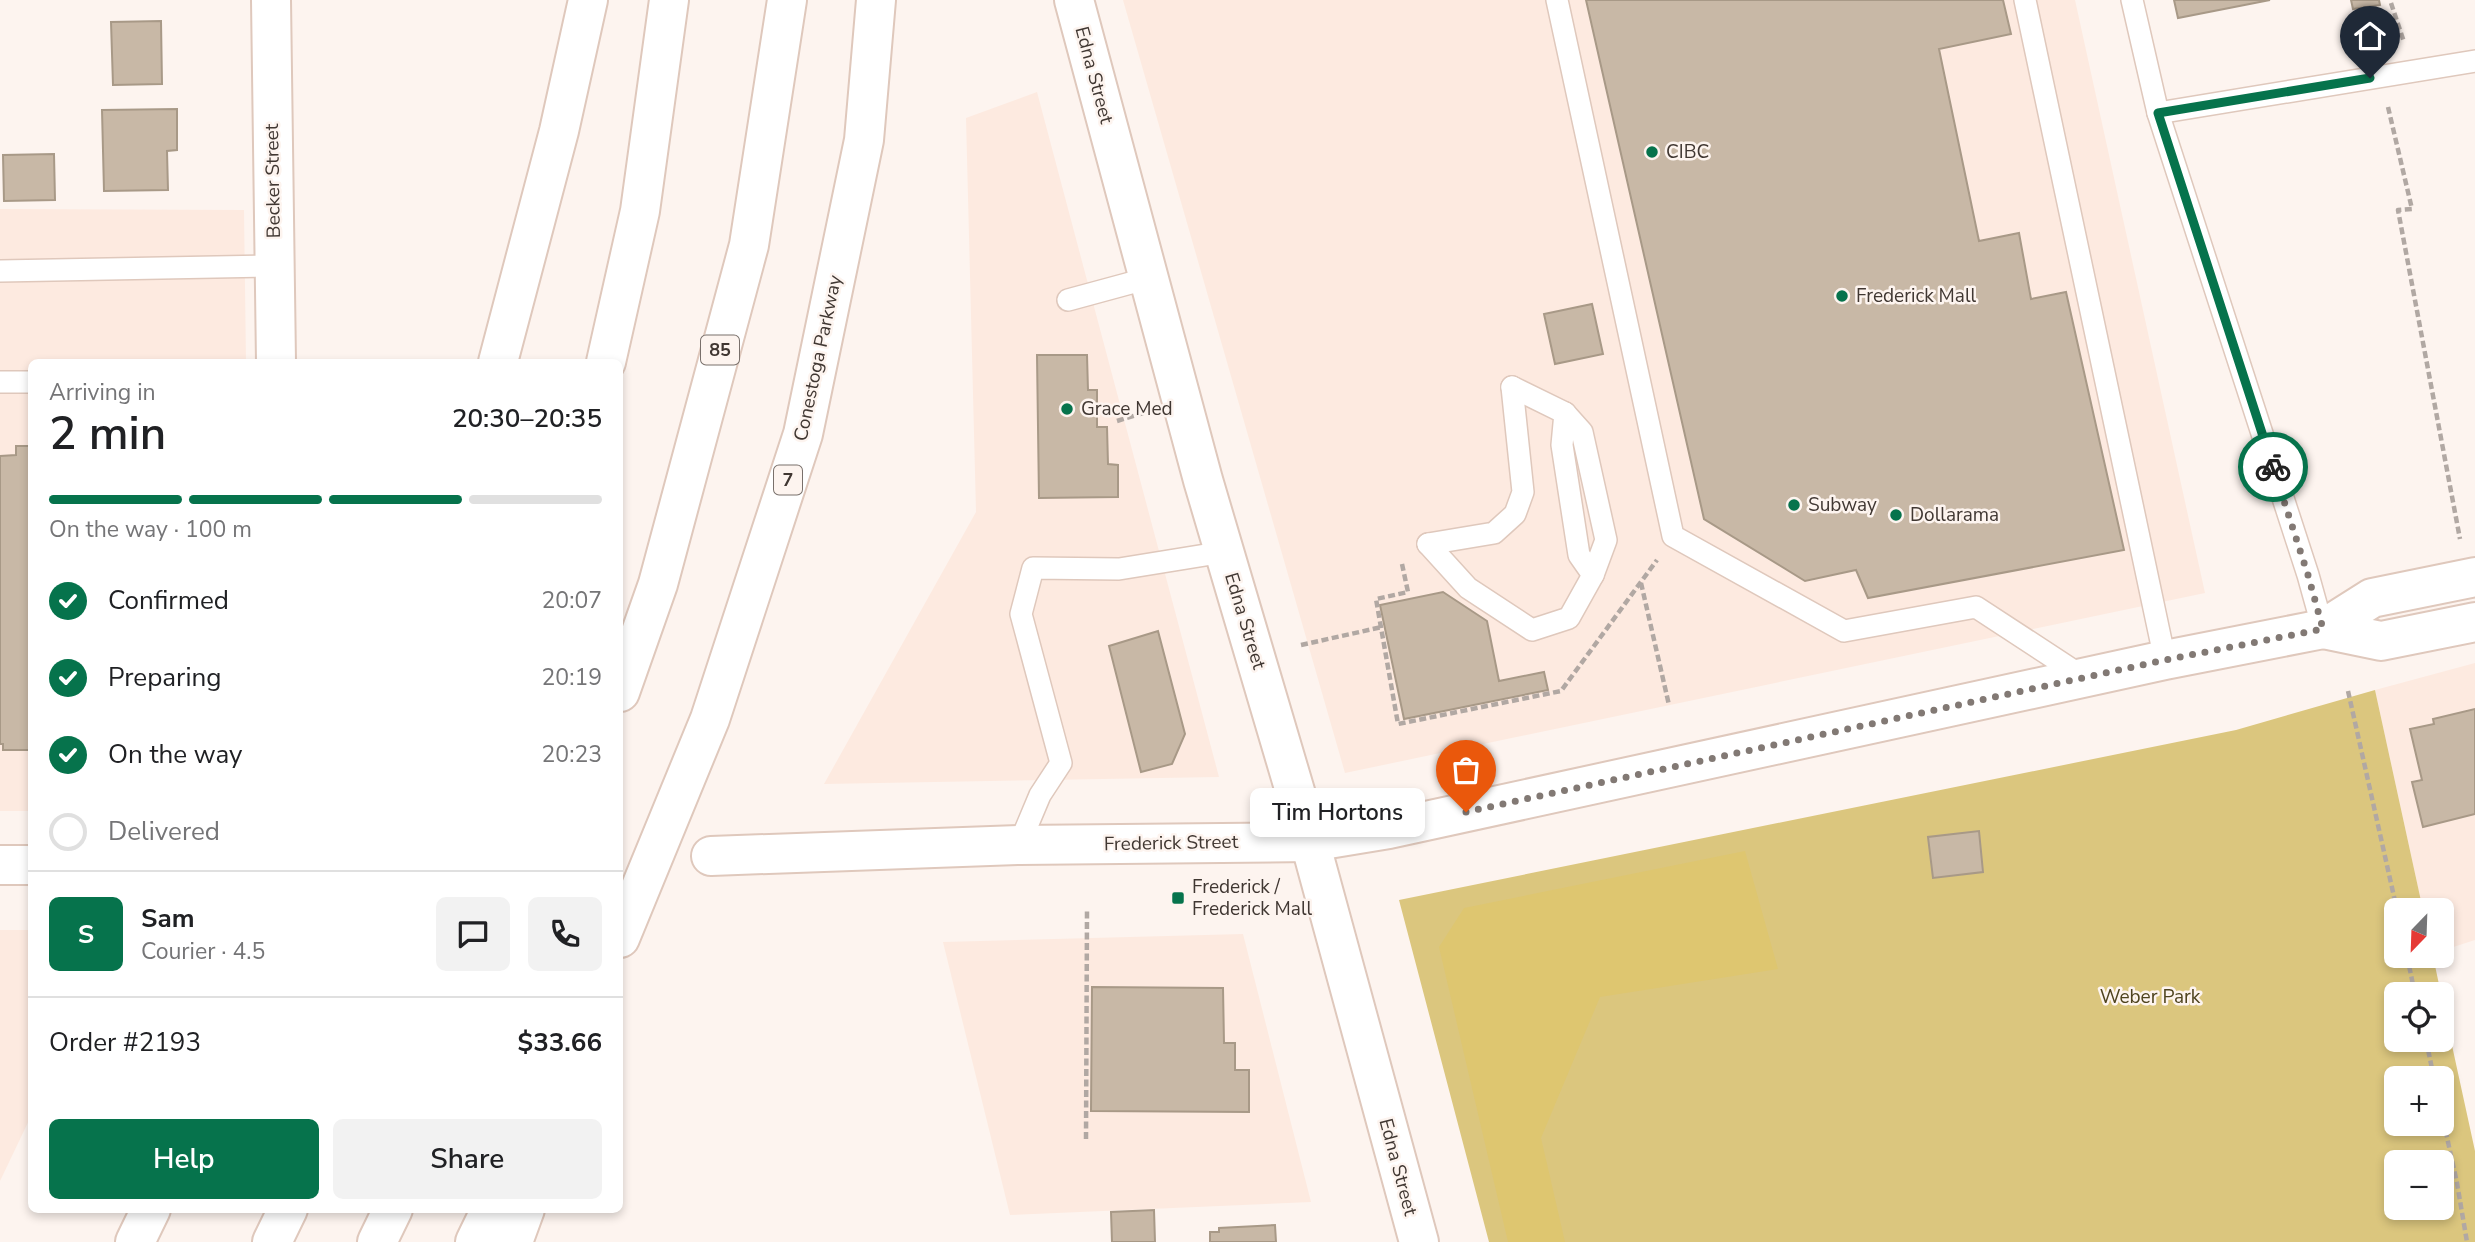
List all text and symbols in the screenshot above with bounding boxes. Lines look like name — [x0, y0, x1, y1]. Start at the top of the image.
pin — [2340, 6, 2400, 78]
icon: home — [2351, 17, 2389, 55]
street label: Edna Street — [1069, 23, 1120, 127]
street label: Becker Street — [259, 123, 287, 239]
place label: CIBC — [1666, 139, 1709, 165]
marker: CIBC — [1644, 144, 1660, 160]
street label: Conestoga Parkway — [788, 272, 848, 443]
place label: Frederick Mall — [1856, 283, 1977, 309]
marker: Frederick Mall — [1834, 288, 1850, 304]
road number: 85 — [701, 336, 739, 364]
text: Arriving in — [49, 377, 156, 408]
place label: Grace Med — [1081, 396, 1173, 422]
text: 20:30–20:35 — [452, 401, 602, 436]
marker: Grace Med — [1059, 401, 1075, 417]
text: 2 min — [49, 402, 166, 465]
courier — [2238, 432, 2308, 502]
icon: bike — [2254, 448, 2292, 486]
road number: 7 — [774, 466, 802, 494]
place label: Subway — [1808, 492, 1877, 518]
marker: Subway — [1786, 497, 1802, 513]
place label: Dollarama — [1910, 502, 1999, 528]
marker: Dollarama — [1888, 507, 1904, 523]
text: On the way · 100 m — [49, 514, 252, 545]
street label: Edna Street — [1218, 570, 1272, 673]
icon: check — [49, 582, 87, 620]
text: Confirmed — [108, 583, 229, 618]
text: 20:07 — [542, 585, 602, 616]
icon: check — [49, 659, 87, 697]
text: Preparing — [108, 660, 221, 695]
text: 20:19 — [542, 662, 602, 693]
icon: check — [49, 736, 87, 774]
text: On the way — [108, 737, 242, 772]
text: 20:23 — [542, 739, 602, 770]
pin — [1436, 740, 1496, 812]
icon: bag — [1447, 751, 1485, 789]
callout: Tim Hortons — [1249, 788, 1424, 836]
text: Tim Hortons — [1272, 797, 1403, 828]
text: Delivered — [108, 814, 220, 849]
street label: Frederick Street — [1104, 829, 1239, 857]
place label: Frederick / Frederick Mall — [1192, 874, 1313, 922]
marker: Frederick / Frederick Mall — [1170, 890, 1186, 906]
button: chat — [436, 897, 510, 971]
button: phone — [528, 897, 602, 971]
north arrow — [2384, 898, 2454, 968]
map controls — [2384, 898, 2454, 1220]
text: Sam — [141, 901, 194, 936]
text: S — [78, 917, 94, 952]
text: Courier · 4.5 — [141, 936, 265, 967]
button: locate — [2384, 982, 2454, 1052]
park label: Weber Park — [2100, 984, 2201, 1010]
text: Order #2193 — [49, 1025, 201, 1060]
text: $33.66 — [518, 1025, 602, 1060]
button: + — [2384, 1066, 2454, 1136]
street label: Edna Street — [1373, 1115, 1424, 1219]
button: Help — [49, 1119, 319, 1199]
button: Share — [333, 1119, 602, 1199]
button: − — [2384, 1150, 2454, 1220]

